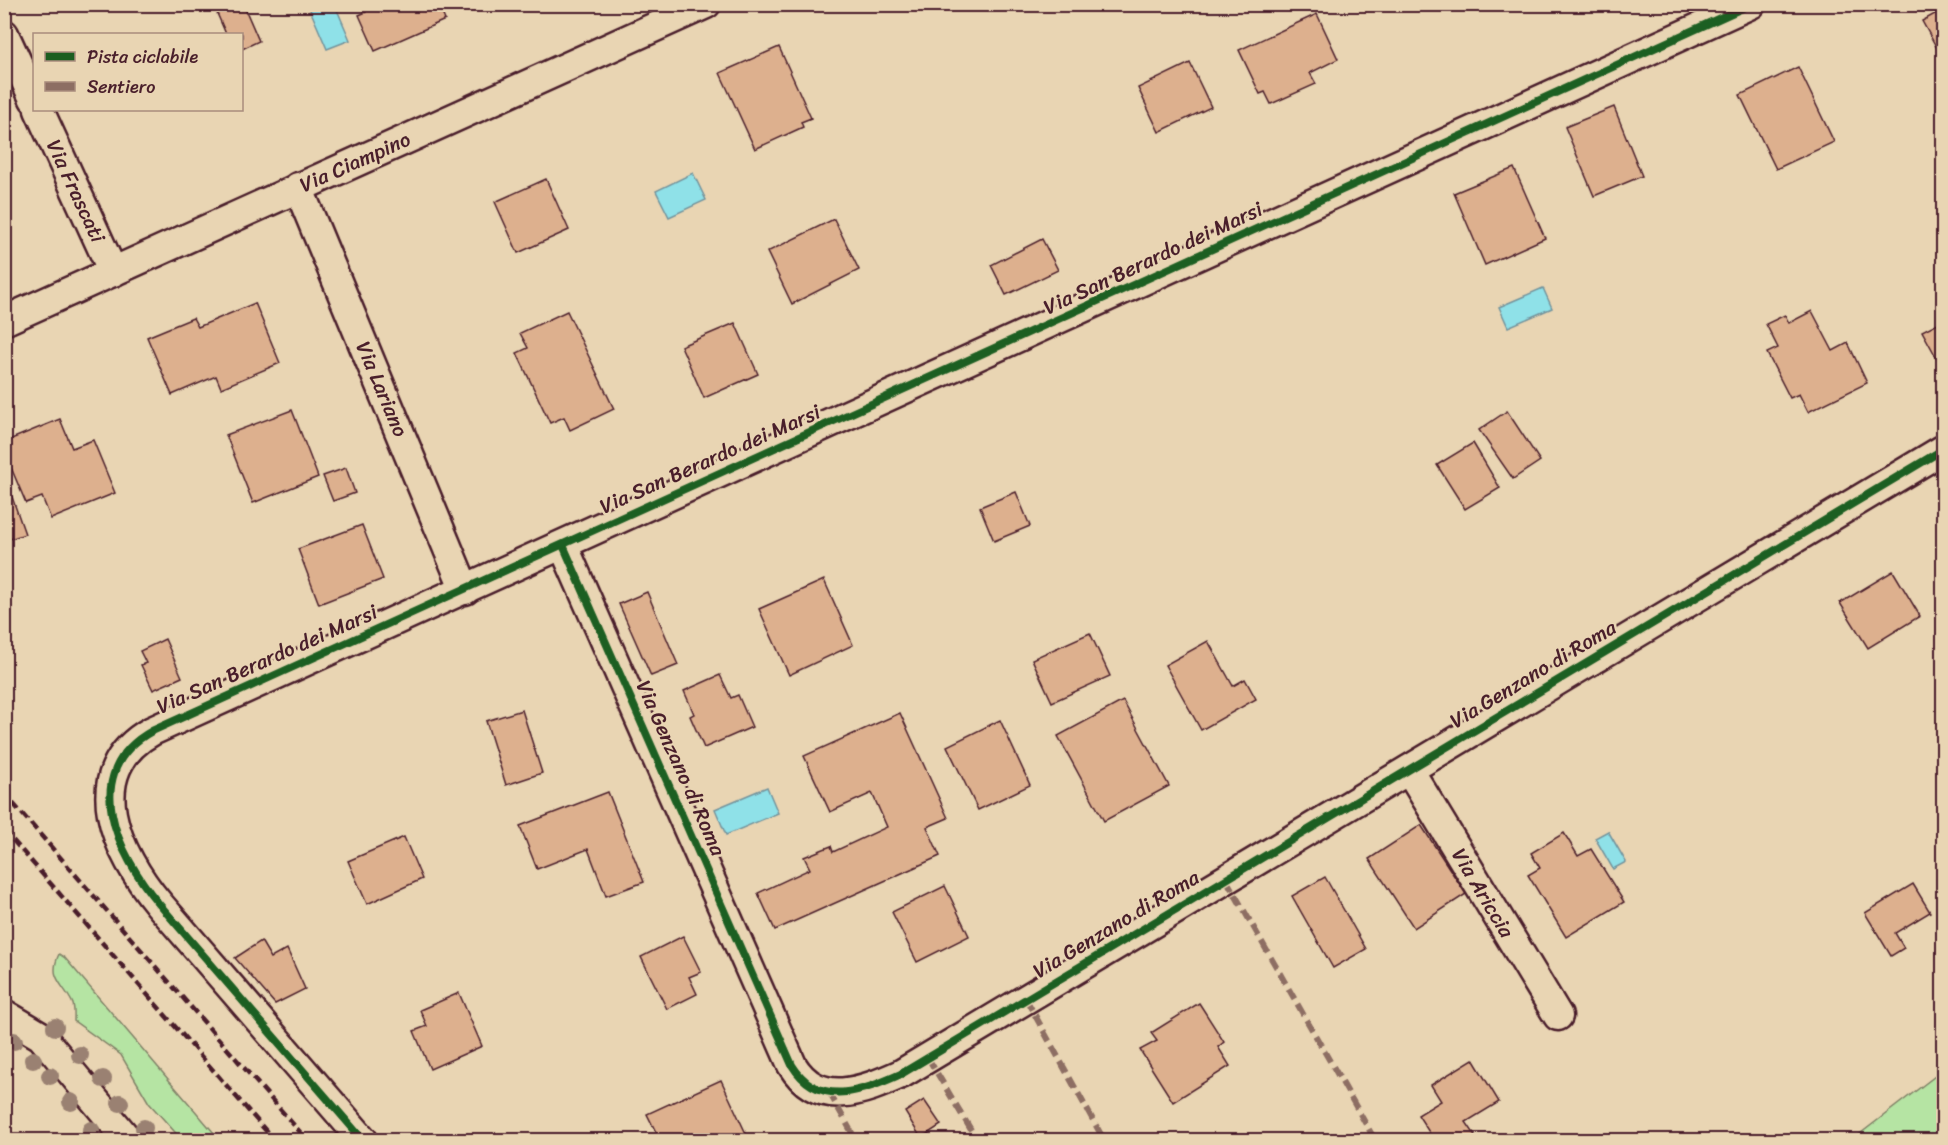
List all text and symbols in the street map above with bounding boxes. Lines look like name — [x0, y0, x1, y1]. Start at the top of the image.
legend — [33, 33, 243, 111]
text: Pista ciclabile — [87, 41, 199, 73]
text: Sentiero — [87, 71, 155, 103]
street label: Via Ciampino — [293, 121, 417, 203]
street label: Via Frascati — [35, 133, 117, 250]
street label: Via San Berardo dei Marsi — [1037, 190, 1270, 326]
street label: Via Lariano — [345, 335, 419, 443]
street label: Via San Berardo dei Marsi — [593, 393, 828, 525]
street label: Via San Berardo dei Marsi — [150, 593, 385, 725]
street label: Via Genzano di Roma — [1442, 609, 1624, 739]
street label: Via Genzano di Roma — [625, 674, 737, 863]
street label: Via Ariccia — [1441, 840, 1525, 946]
street label: Via Genzano di Roma — [1025, 859, 1207, 989]

